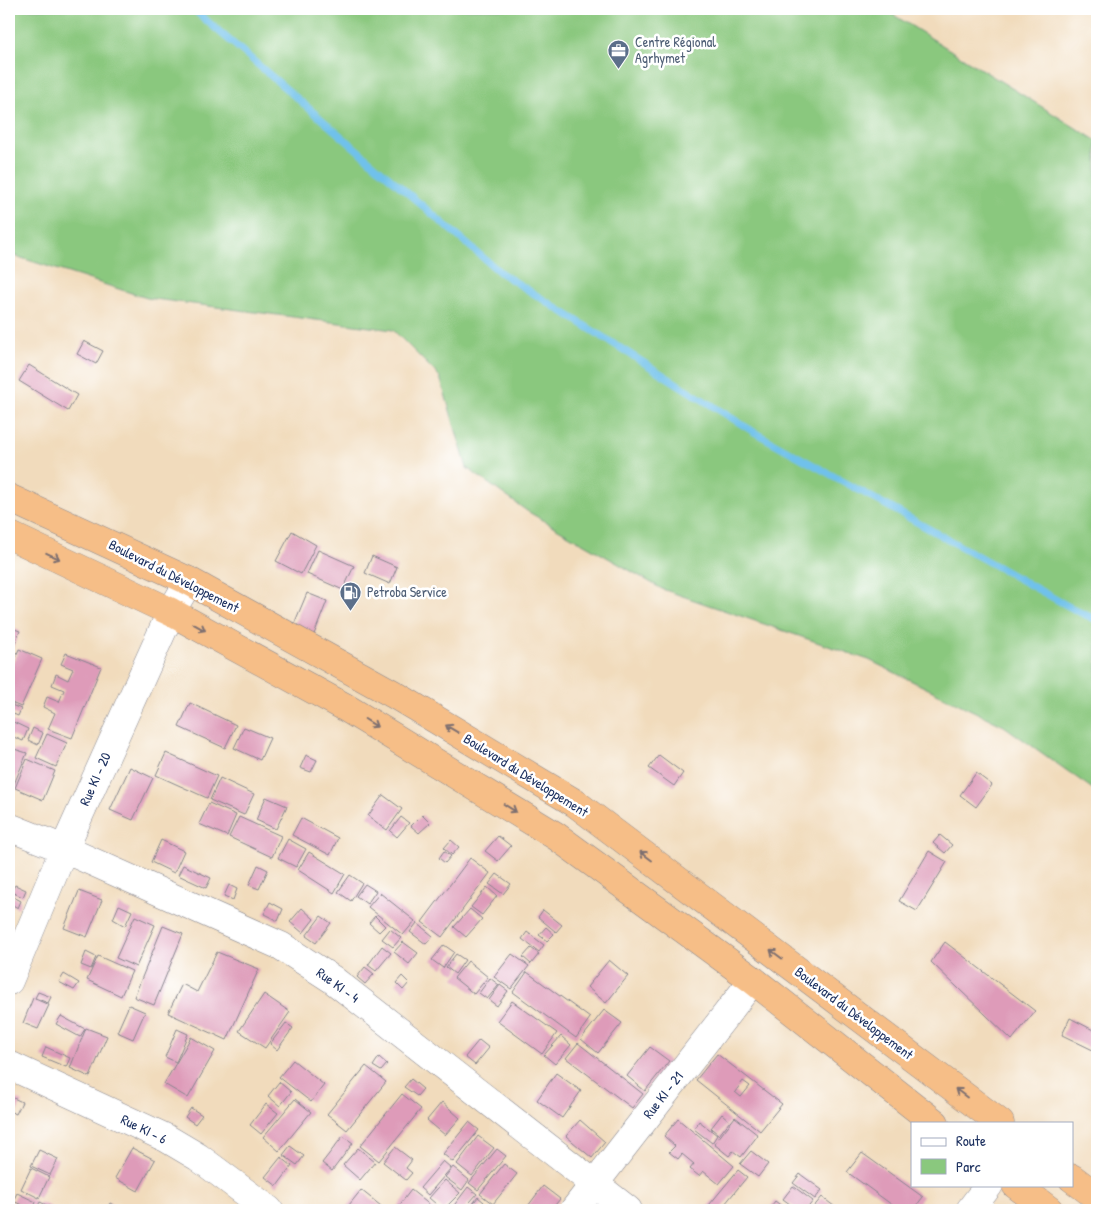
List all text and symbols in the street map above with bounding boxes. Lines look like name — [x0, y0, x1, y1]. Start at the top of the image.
place label: Centre Régional Agrhymet — [635, 32, 716, 68]
office icon: Centre Régional Agrhymet — [607, 38, 631, 69]
street label: Boulevard du Développement — [105, 534, 243, 618]
one-way arrow — [45, 552, 60, 561]
fuel station icon: Petroba Service — [339, 580, 363, 611]
place label: Petroba Service — [367, 582, 447, 601]
one-way arrow — [191, 623, 206, 632]
one-way arrow — [364, 719, 378, 729]
one-way arrow — [445, 723, 459, 733]
street label: Boulevard du Développement — [460, 728, 592, 822]
street label: Rue KI - 20 — [74, 749, 115, 808]
one-way arrow — [502, 804, 516, 814]
one-way arrow — [639, 851, 653, 861]
one-way arrow — [770, 948, 783, 959]
street label: Boulevard du Développement — [791, 962, 918, 1064]
street label: Rue KI - 4 — [313, 963, 364, 1007]
street label: Rue KI - 21 — [638, 1067, 687, 1122]
one-way arrow — [955, 1088, 968, 1099]
street label: Rue KI - 6 — [118, 1109, 171, 1148]
legend — [911, 1122, 1074, 1186]
text: Route — [956, 1130, 986, 1151]
text: Parc — [956, 1156, 981, 1177]

